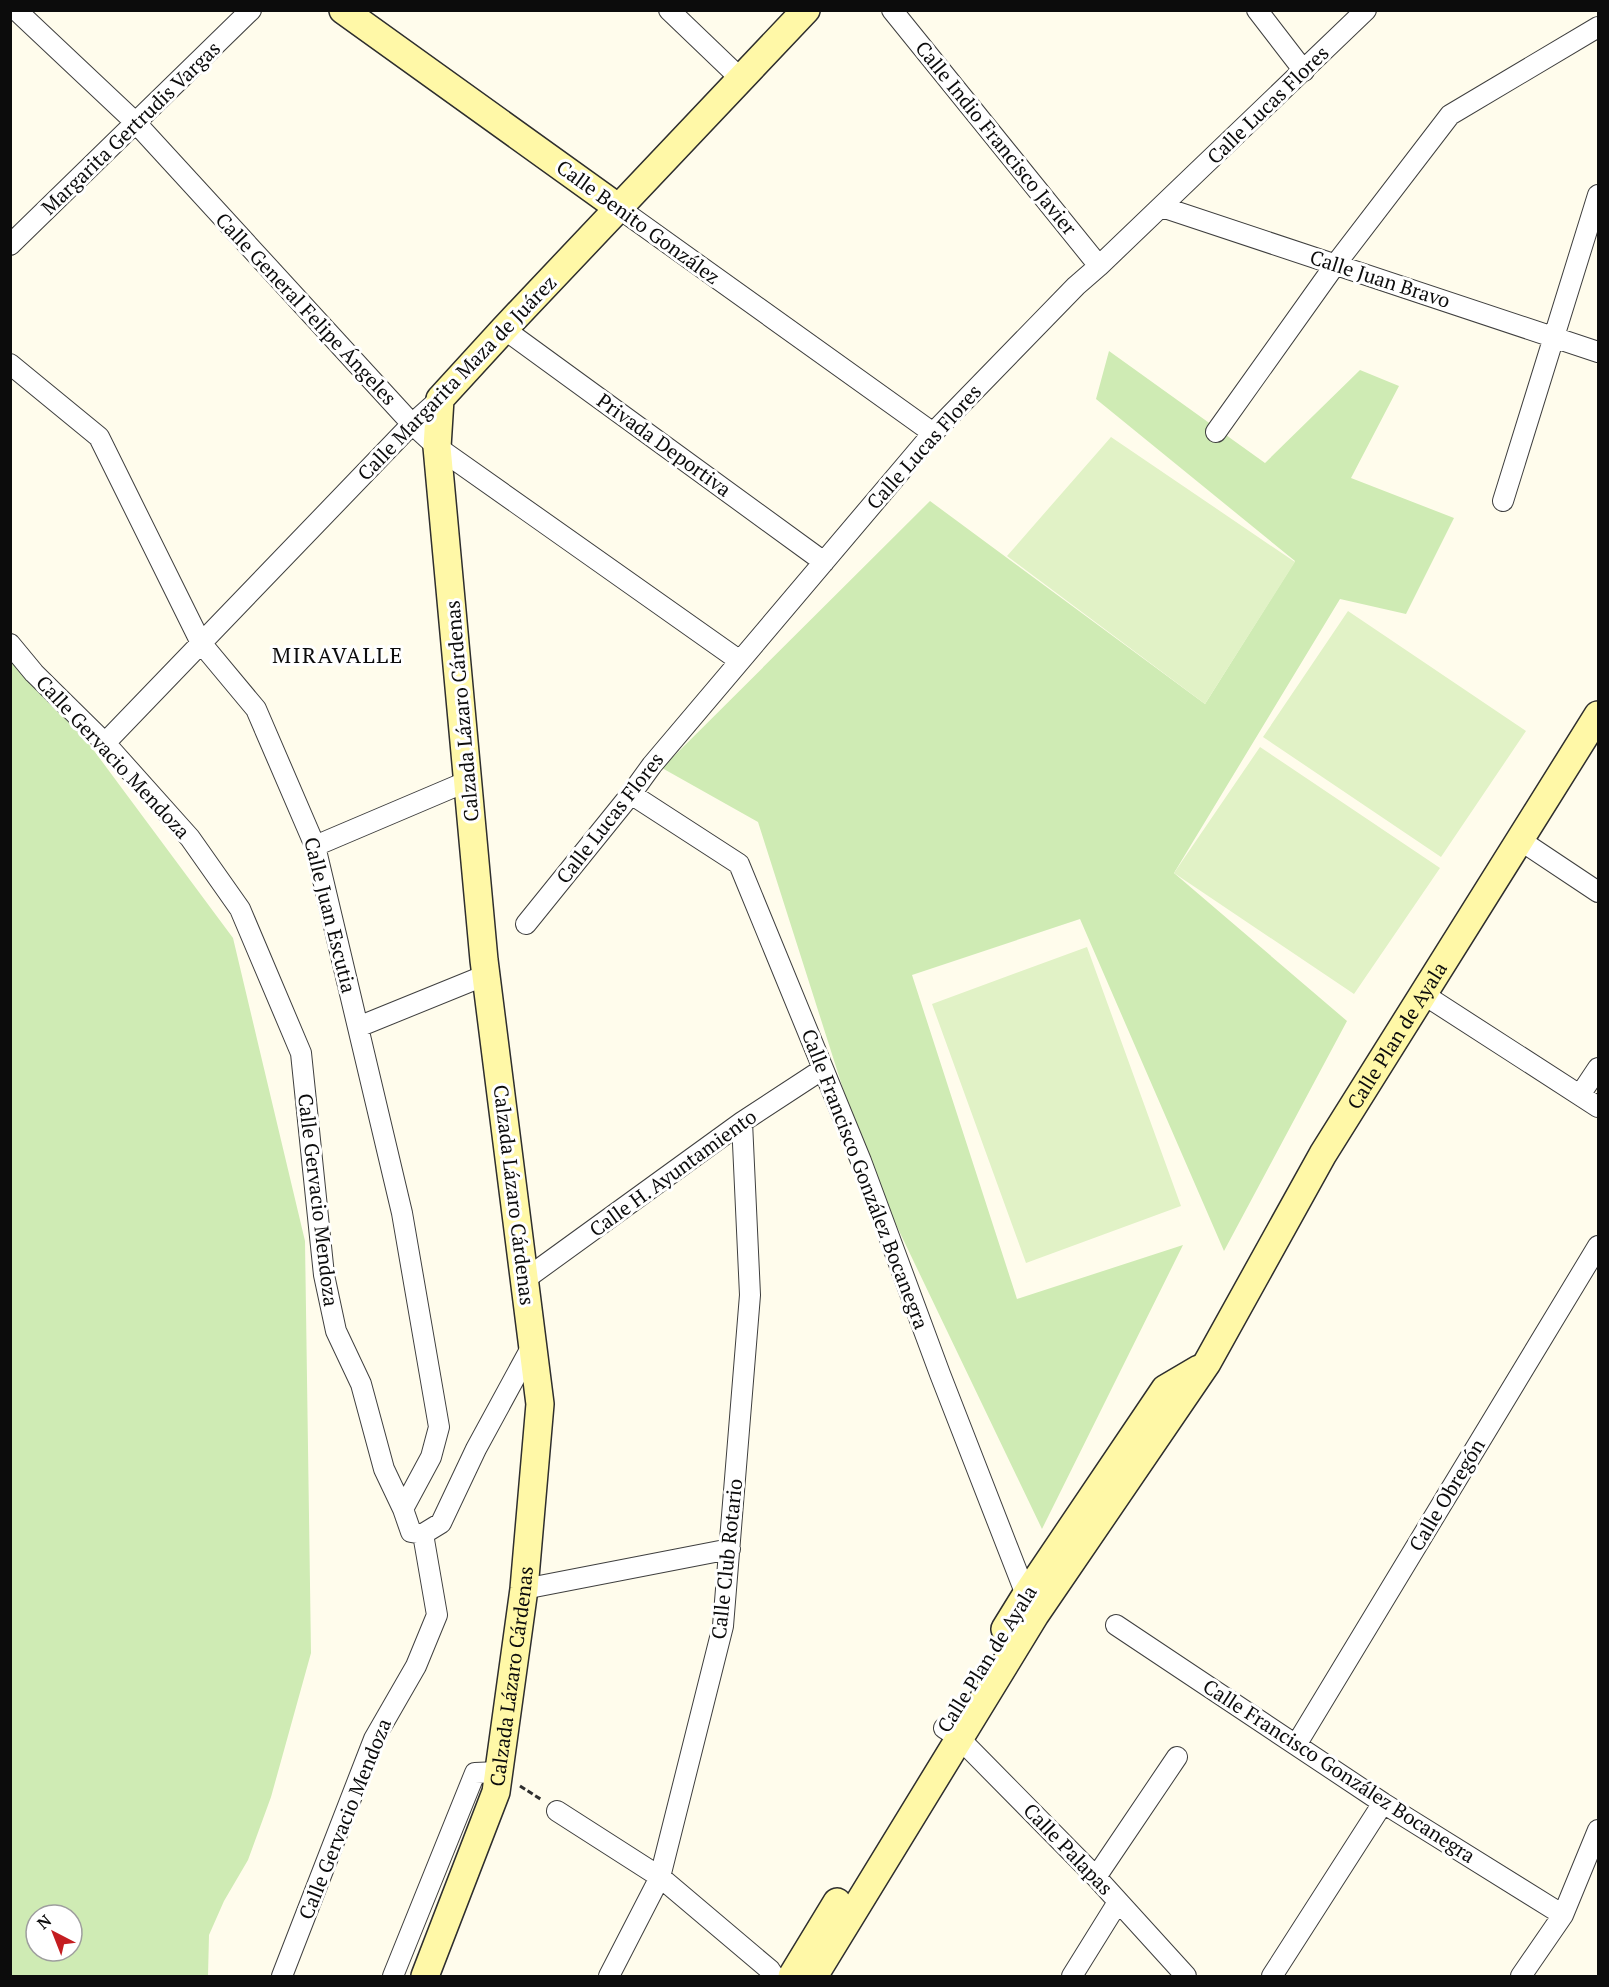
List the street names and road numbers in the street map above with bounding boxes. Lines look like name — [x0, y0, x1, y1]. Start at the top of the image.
street label: Margarita Gertrudis Vargas — [35, 35, 226, 220]
street label: Calle Indio Francisco Javier — [910, 35, 1083, 241]
street label: Calle Lucas Flores — [1201, 39, 1334, 170]
street label: Calle Benito González — [551, 153, 725, 290]
street label: Calle General Felipe Ángeles — [210, 207, 403, 411]
street label: Calle Juan Bravo — [1307, 243, 1454, 314]
street label: Calle Margarita Maza de Juárez — [351, 269, 562, 486]
street label: Calle Lucas Flores — [860, 378, 987, 515]
street label: Privada Deportiva — [592, 387, 737, 503]
street label: Calzada Lázaro Cárdenas — [438, 599, 485, 823]
street label: Calle Gervacio Mendoza — [30, 669, 196, 844]
street label: Calle Lucas Flores — [550, 746, 669, 889]
street label: Calle Juan Escutia — [298, 834, 363, 996]
street label: Calle Plan de Ayala — [1340, 957, 1453, 1114]
street label: Calle Francisco González Bocanegra — [796, 1025, 935, 1333]
street label: Calzada Lázaro Cárdenas — [488, 1083, 541, 1307]
street label: Calle Gervacio Mendoza — [292, 1092, 345, 1308]
street label: Calle H. Ayuntamiento — [584, 1103, 762, 1242]
street label: Calle Obregón — [1402, 1433, 1491, 1556]
street label: Calle Club Rotario — [705, 1477, 748, 1641]
street label: Calzada Lázaro Cárdenas — [483, 1565, 539, 1788]
street label: Calle Plan de Ayala — [930, 1580, 1043, 1738]
street label: Calle Francisco González Bocanegra — [1198, 1672, 1481, 1869]
street label: Calle Gervacio Mendoza — [292, 1714, 397, 1923]
street label: Calle Palapas — [1018, 1797, 1119, 1901]

